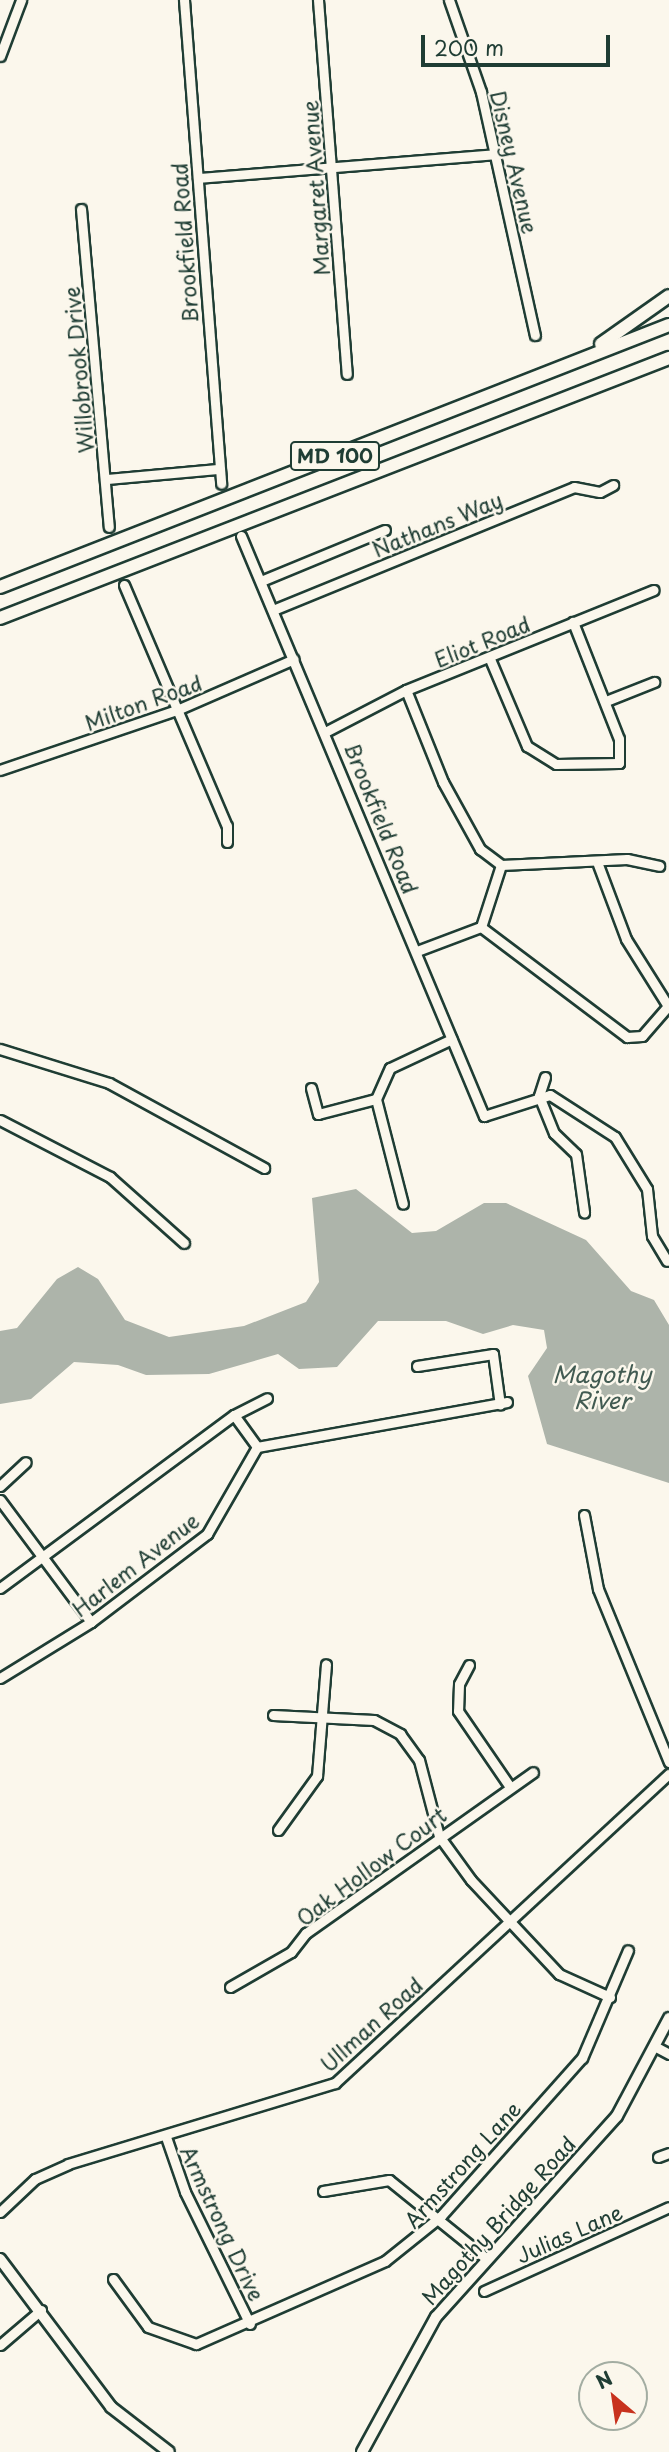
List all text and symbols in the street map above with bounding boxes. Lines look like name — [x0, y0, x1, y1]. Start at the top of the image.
scale bar — [424, 21, 613, 65]
text: 200 m — [434, 31, 504, 63]
street label: Disney Avenue — [486, 88, 544, 236]
street label: Margaret Avenue — [296, 99, 334, 277]
street label: Brookfield Road — [166, 162, 202, 324]
street label: Willobrook Drive — [58, 285, 98, 455]
road number: MD 100 — [290, 440, 380, 471]
street label: Nathans Way — [368, 486, 506, 562]
street label: Eliot Road — [430, 610, 534, 672]
street label: Milton Road — [82, 669, 204, 735]
street label: Brookfield Road — [340, 739, 424, 897]
water label: Magothy River — [553, 1360, 651, 1414]
street label: Harlem Avenue — [66, 1507, 204, 1621]
street label: Oak Hollow Court — [291, 1801, 451, 1931]
street label: Ullman Road — [314, 1971, 428, 2077]
street label: Armstrong Lane — [399, 2096, 525, 2232]
street label: Magothy Bridge Road — [415, 2130, 581, 2310]
street label: Armstrong Drive — [177, 2142, 269, 2304]
street label: Julias Lane — [512, 2198, 626, 2268]
north arrow — [578, 2361, 648, 2431]
text: N — [590, 2363, 617, 2395]

